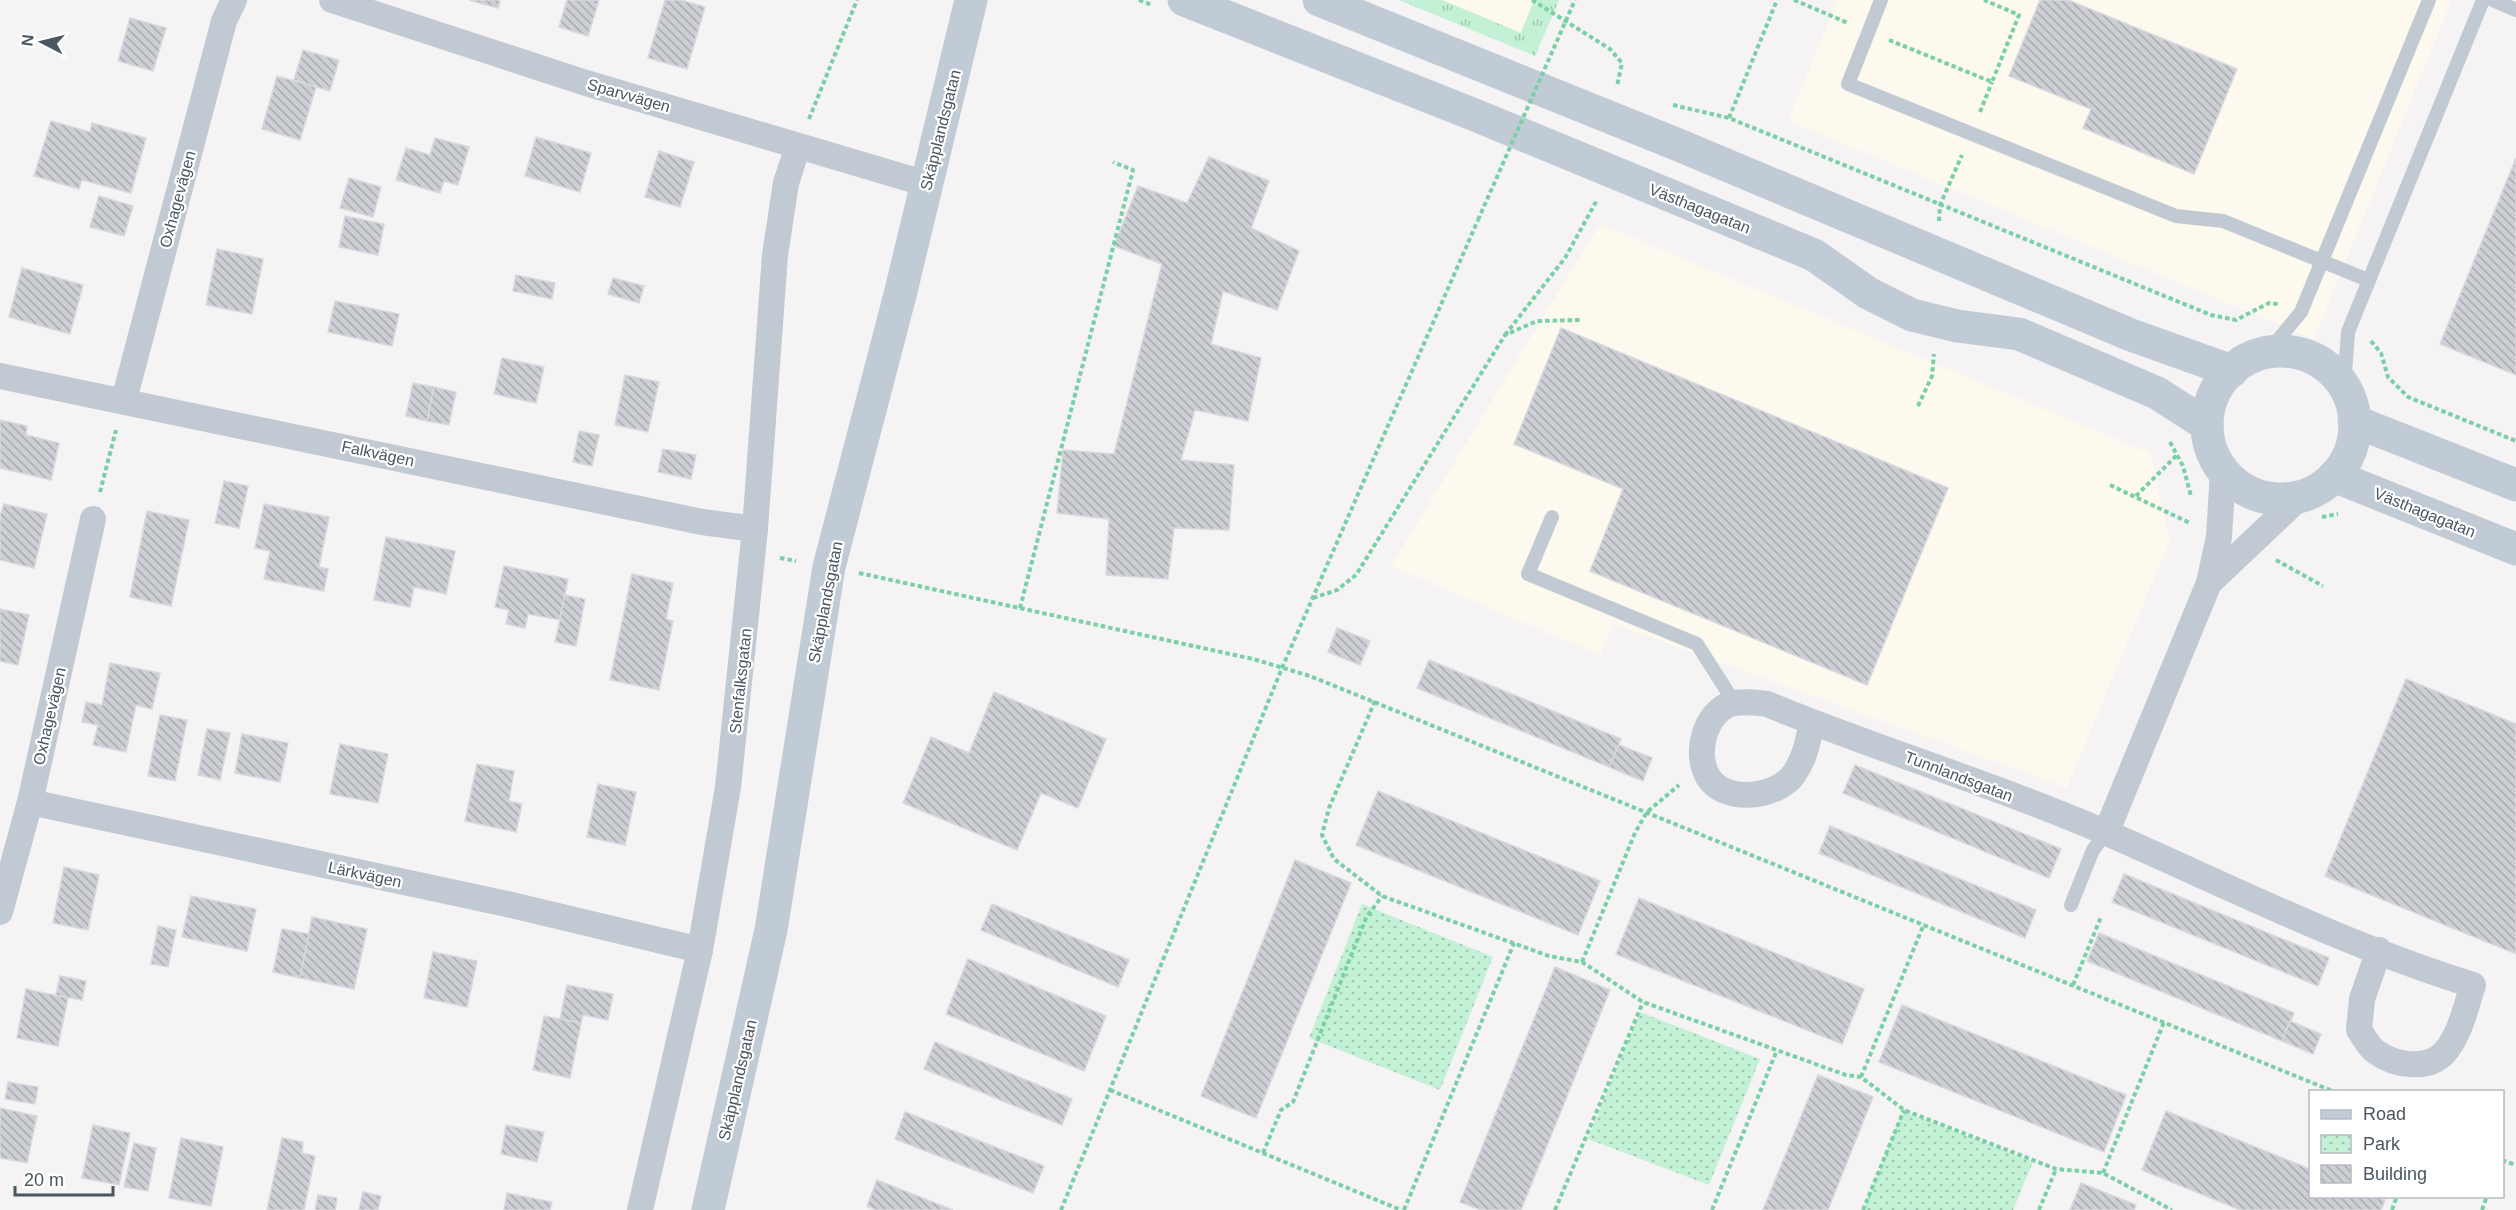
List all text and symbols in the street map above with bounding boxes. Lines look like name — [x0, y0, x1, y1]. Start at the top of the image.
north arrow — [12, 12, 72, 72]
text: N — [18, 33, 37, 47]
street label: Skäpplandsgatan — [917, 68, 964, 192]
street label: Sparvvägen — [585, 76, 672, 115]
street label: Oxhagevägen — [156, 149, 199, 249]
street label: Västhagagatan — [1647, 180, 1753, 237]
street label: Falkvägen — [340, 437, 416, 469]
street label: Västhagagatan — [2372, 484, 2478, 541]
street label: Skäpplandsgatan — [805, 540, 846, 664]
street label: Stenfalksgatan — [727, 628, 754, 735]
street label: Oxhagevägen — [30, 666, 69, 767]
street label: Tunnlandsgatan — [1902, 748, 2015, 805]
street label: Lärkvägen — [327, 858, 403, 891]
street label: Skäpplandsgatan — [715, 1018, 760, 1142]
legend — [2309, 1090, 2504, 1198]
text: Road — [2363, 1104, 2406, 1124]
text: Park — [2363, 1134, 2401, 1154]
scale bar — [15, 1159, 112, 1197]
text: Building — [2363, 1164, 2427, 1184]
text: 20 m — [24, 1170, 64, 1190]

